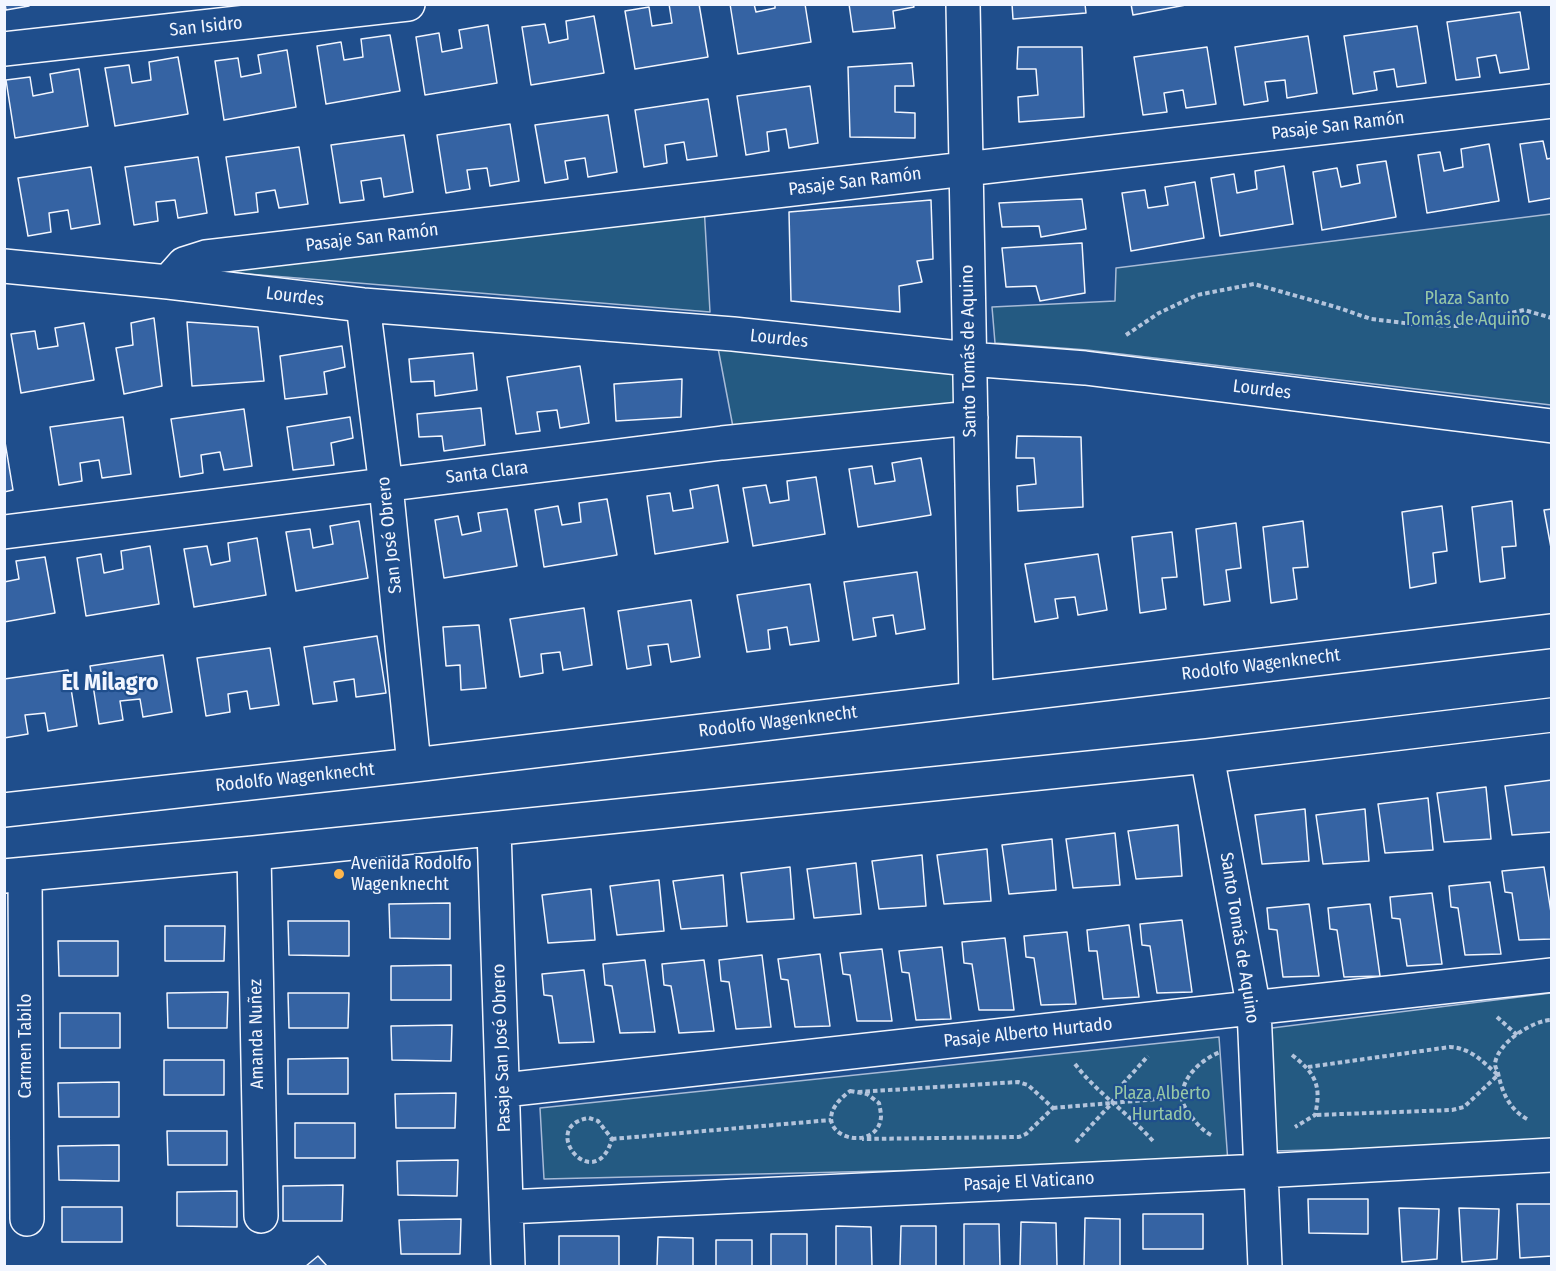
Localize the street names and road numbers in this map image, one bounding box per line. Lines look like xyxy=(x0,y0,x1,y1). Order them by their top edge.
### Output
street label: San Isidro xyxy=(168,12,244,42)
street label: Pasaje San Ramón xyxy=(1270,107,1406,145)
street label: Pasaje San Ramón xyxy=(787,163,923,201)
street label: Pasaje San Ramón xyxy=(304,219,440,257)
street label: Santo Tomás de Aquino xyxy=(957,265,981,437)
street label: Lourdes xyxy=(265,283,325,311)
street label: Lourdes xyxy=(749,325,809,353)
street label: Lourdes xyxy=(1232,376,1292,404)
street label: Santa Clara xyxy=(444,457,530,489)
street label: San José Obrero xyxy=(373,475,407,595)
street label: Rodolfo Wagenknecht xyxy=(1180,645,1342,685)
street label: Rodolfo Wagenknecht xyxy=(697,702,859,742)
street label: Rodolfo Wagenknecht xyxy=(214,759,376,797)
street label: Santo Tomás de Aquino xyxy=(1215,851,1263,1025)
street label: Pasaje San José Obrero xyxy=(488,963,516,1133)
street label: Amanda Nuñez xyxy=(245,979,269,1089)
street label: Carmen Tabilo xyxy=(15,993,37,1099)
street label: Pasaje Alberto Hurtado xyxy=(943,1013,1113,1053)
street label: Pasaje El Vaticano xyxy=(963,1168,1095,1196)

